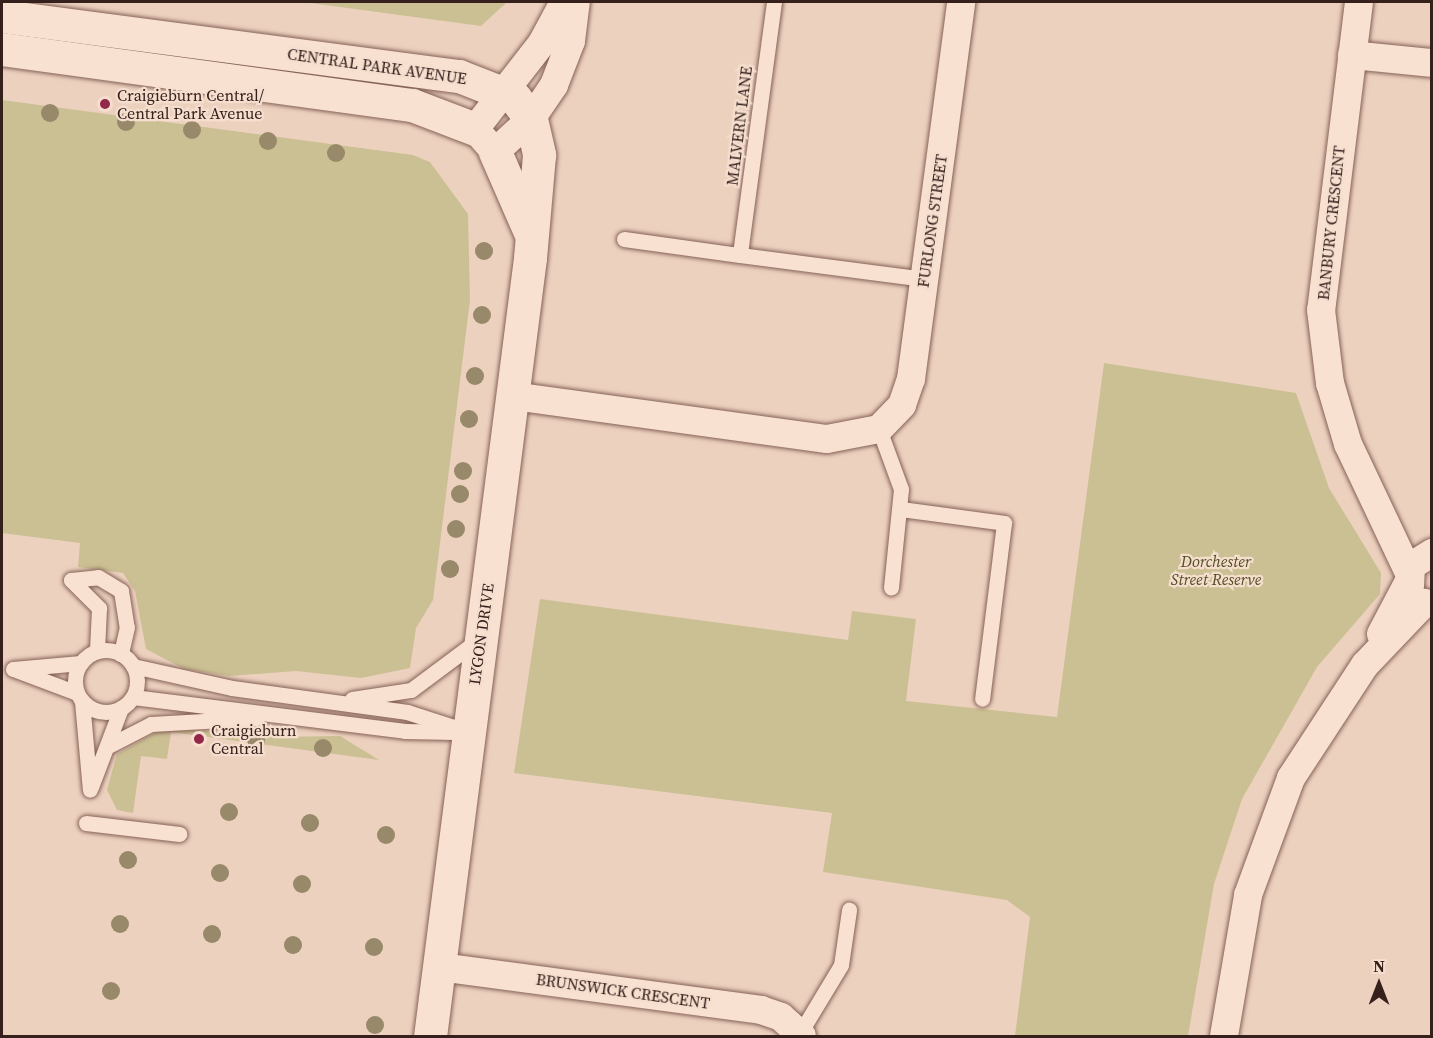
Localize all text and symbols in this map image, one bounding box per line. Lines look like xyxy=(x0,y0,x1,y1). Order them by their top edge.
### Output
street label: CENTRAL PARK AVENUE xyxy=(286,44,468,88)
street label: MALVERN LANE xyxy=(722,65,756,187)
place label: Craigieburn Central/ Central Park Avenue xyxy=(117,85,264,123)
marker: Craigieburn Central/ Central Park Avenue xyxy=(98,97,112,111)
street label: BANBURY CRESCENT xyxy=(1313,145,1349,301)
street label: FURLONG STREET xyxy=(913,153,951,289)
park label: Dorchester Street Reserve xyxy=(1171,551,1261,589)
street label: LYGON DRIVE xyxy=(464,582,498,686)
place label: Craigieburn Central xyxy=(211,720,297,758)
marker: Craigieburn Central xyxy=(192,732,206,746)
north arrow xyxy=(1349,954,1409,1014)
text: N xyxy=(1373,955,1385,977)
street label: BRUNSWICK CRESCENT xyxy=(535,969,711,1013)

